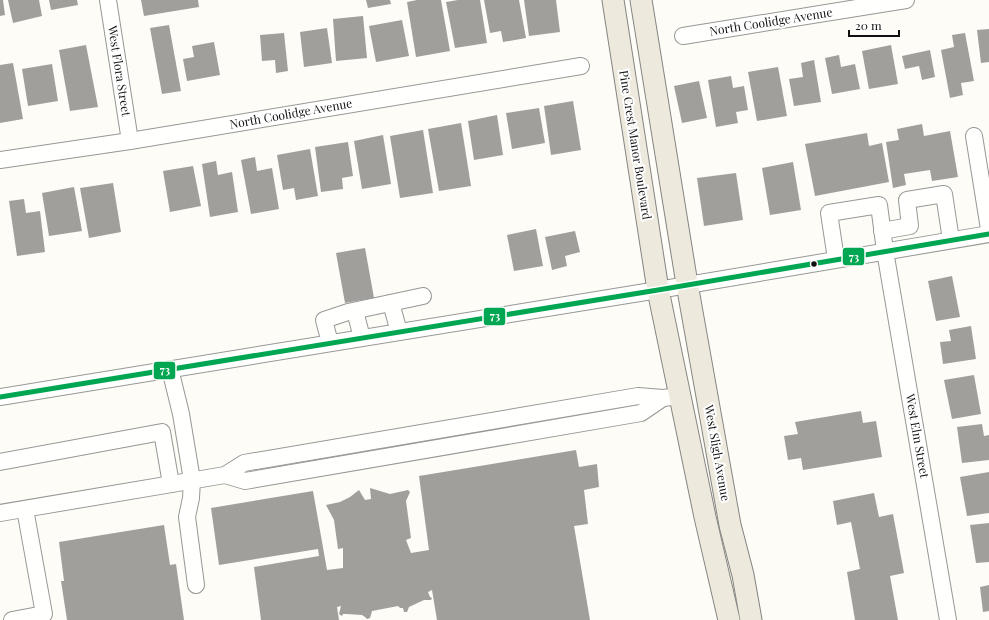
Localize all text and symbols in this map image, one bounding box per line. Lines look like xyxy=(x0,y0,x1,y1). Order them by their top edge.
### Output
street label: North Coolidge Avenue xyxy=(708,3,833,39)
scale bar xyxy=(849,12,899,38)
text: 20 m xyxy=(855,17,882,33)
street label: West Flora Street xyxy=(105,23,135,118)
street label: Pine Crest Manor Boulevard xyxy=(616,69,656,221)
street label: North Coolidge Avenue xyxy=(228,94,353,132)
line badge: 73 xyxy=(842,247,865,266)
text: 73 xyxy=(849,249,859,264)
unlabelled marker xyxy=(809,259,819,269)
line badge: 73 xyxy=(483,307,506,326)
text: 73 xyxy=(490,308,500,323)
line badge: 73 xyxy=(153,361,176,380)
text: 73 xyxy=(160,362,170,377)
street label: West Elm Street xyxy=(903,392,933,480)
street label: West Sligh Avenue xyxy=(701,402,734,502)

